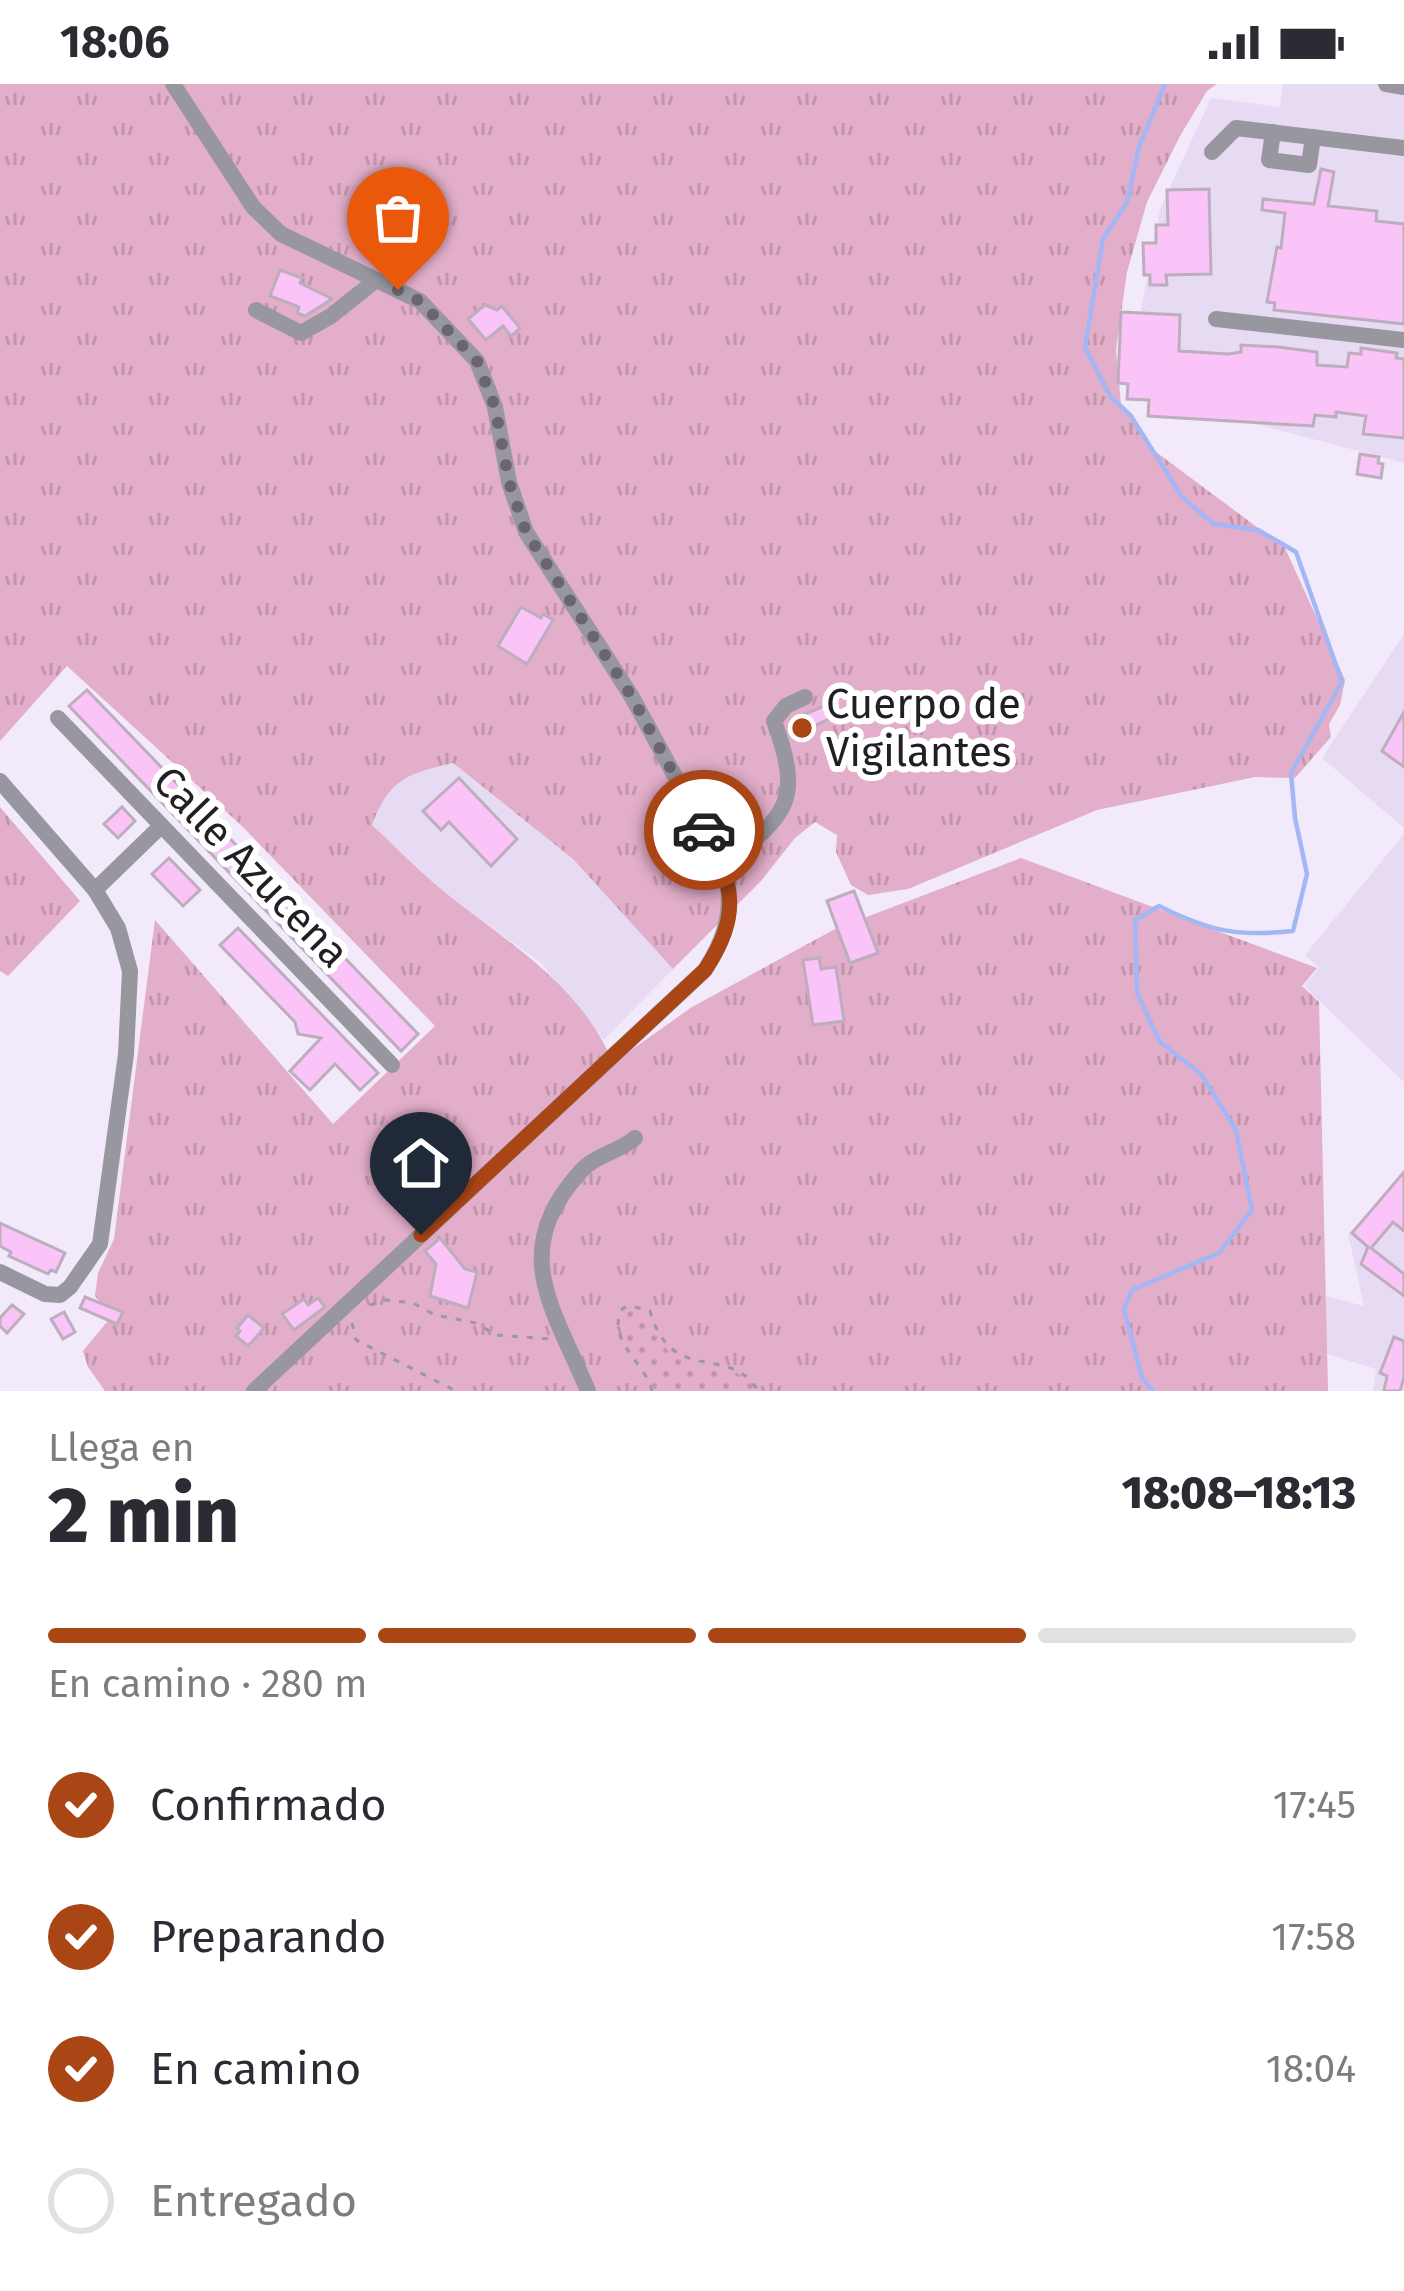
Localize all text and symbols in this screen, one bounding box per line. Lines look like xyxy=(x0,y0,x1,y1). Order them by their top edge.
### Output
text: 18:06 xyxy=(60,15,170,69)
pin xyxy=(347,167,449,290)
icon: bag xyxy=(365,185,431,251)
place label: Cuerpo de Vigilantes xyxy=(826,679,1021,777)
marker: Cuerpo de Vigilantes xyxy=(789,715,815,741)
street label: Calle Azucena xyxy=(143,756,359,978)
courier xyxy=(644,770,764,890)
icon: car xyxy=(671,797,737,863)
pin xyxy=(370,1112,472,1235)
icon: home xyxy=(388,1130,454,1196)
text: Llega en xyxy=(48,1425,195,1471)
text: 18:08–18:13 xyxy=(1122,1466,1356,1520)
text: 2 min xyxy=(48,1469,239,1563)
text: En camino · 280 m xyxy=(48,1661,368,1707)
icon: check xyxy=(48,1772,114,1838)
text: Confirmado xyxy=(150,1778,386,1832)
text: 17:45 xyxy=(1273,1782,1356,1828)
icon: check xyxy=(48,1904,114,1970)
text: Preparando xyxy=(150,1910,386,1964)
text: 17:58 xyxy=(1271,1914,1356,1960)
icon: check xyxy=(48,2036,114,2102)
text: En camino xyxy=(150,2042,361,2096)
text: 18:04 xyxy=(1266,2046,1356,2092)
text: Entregado xyxy=(150,2174,357,2228)

